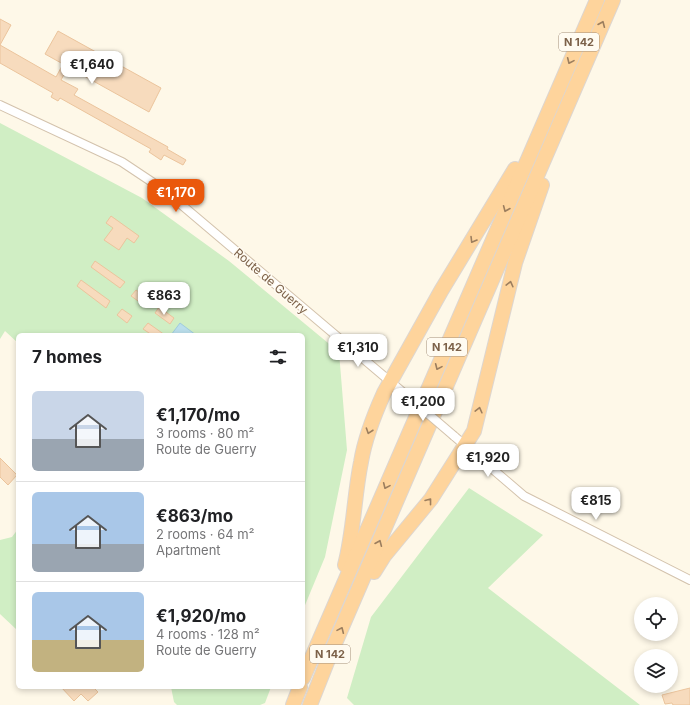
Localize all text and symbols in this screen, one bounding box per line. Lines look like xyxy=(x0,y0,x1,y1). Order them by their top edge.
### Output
one-way arrow xyxy=(597,20,605,28)
road number: N 142 xyxy=(559,33,599,51)
pin: €1,640 xyxy=(59,51,125,85)
text: €1,640 xyxy=(70,56,114,72)
one-way arrow xyxy=(567,58,575,65)
pin: €1,170 xyxy=(143,179,209,213)
text: €1,170 xyxy=(156,184,196,200)
one-way arrow xyxy=(503,205,511,213)
one-way arrow xyxy=(470,236,477,243)
street label: Route de Guerry xyxy=(231,245,311,317)
one-way arrow xyxy=(505,281,514,288)
pin: €863 xyxy=(140,282,188,316)
text: €863 xyxy=(147,287,181,303)
pin: €1,310 xyxy=(325,334,391,368)
road number: N 142 xyxy=(427,338,467,356)
text: €1,310 xyxy=(337,339,379,355)
icon: filters xyxy=(267,346,289,368)
text: 7 homes xyxy=(32,347,102,367)
one-way arrow xyxy=(434,364,442,371)
pin: €1,200 xyxy=(390,388,456,422)
text: €1,200 xyxy=(401,393,445,409)
text: €1,170/mo xyxy=(156,405,240,425)
icon: home xyxy=(64,407,112,455)
one-way arrow xyxy=(475,407,483,413)
text: 3 rooms · 80 m² xyxy=(156,425,254,441)
one-way arrow xyxy=(365,427,374,434)
text: Route de Guerry xyxy=(156,441,257,457)
pin: €1,920 xyxy=(455,444,521,478)
text: €1,920 xyxy=(466,449,510,465)
one-way arrow xyxy=(383,482,391,490)
pin: €815 xyxy=(572,487,620,521)
text: €815 xyxy=(580,492,612,508)
one-way arrow xyxy=(424,499,431,506)
text: €863/mo xyxy=(156,506,233,526)
icon: home xyxy=(64,508,112,556)
text: 2 rooms · 64 m² xyxy=(156,526,254,542)
one-way arrow xyxy=(374,539,382,547)
text: Apartment xyxy=(156,542,221,558)
map controls xyxy=(634,597,678,693)
button: locate xyxy=(634,597,678,641)
text: €1,920/mo xyxy=(156,606,246,626)
icon: home xyxy=(64,608,112,656)
text: 4 rooms · 128 m² xyxy=(156,626,260,642)
one-way arrow xyxy=(336,627,344,635)
text: Route de Guerry xyxy=(156,642,257,658)
road number: N 142 xyxy=(310,645,350,663)
button: layers xyxy=(634,649,678,693)

